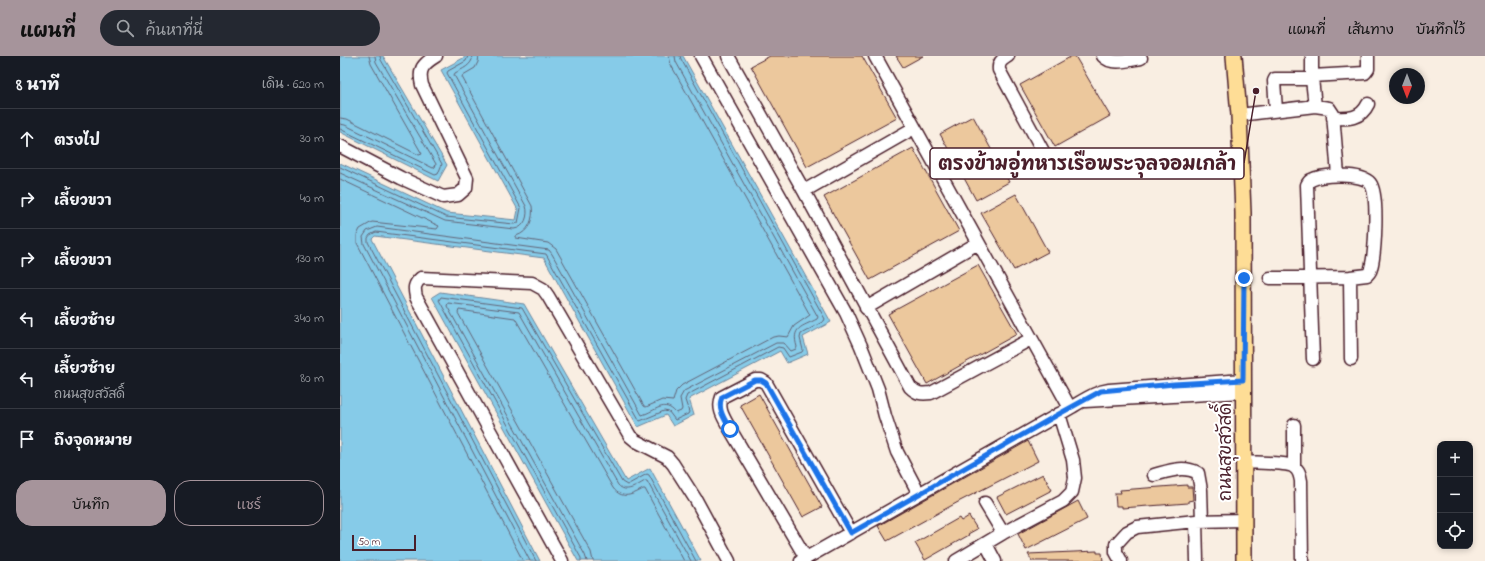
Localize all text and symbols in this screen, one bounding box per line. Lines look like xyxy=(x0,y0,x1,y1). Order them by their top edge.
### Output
search box xyxy=(100,10,380,46)
icon: search xyxy=(114,17,136,39)
text: แผนที่ xyxy=(20,19,76,46)
text: ค้นหาที่นี่ xyxy=(146,20,203,42)
text: แผนที่ xyxy=(1288,20,1325,41)
text: เส้นทาง xyxy=(1347,20,1394,41)
text: บันทึกไว้ xyxy=(1416,20,1465,41)
north arrow xyxy=(1389,68,1425,104)
text: 8 นาที xyxy=(16,73,59,98)
text: เดิน · 620 m xyxy=(262,75,324,94)
icon: ahead xyxy=(16,128,38,150)
text: 30 m xyxy=(300,129,324,148)
text: ตรงไป xyxy=(54,130,100,152)
callout: ตรงข้ามอู่ทหารเรือพระจุลจอมเกล้า xyxy=(930,148,1244,179)
text: ตรงข้ามอู่ทหารเรือพระจุลจอมเกล้า xyxy=(938,150,1236,179)
icon: right xyxy=(16,188,38,210)
text: 40 m xyxy=(300,189,324,208)
text: เลี้ยวขวา xyxy=(54,190,112,212)
icon: right xyxy=(16,248,38,270)
text: 130 m xyxy=(296,249,324,268)
text: เลี้ยวขวา xyxy=(54,250,112,272)
route end xyxy=(1235,269,1253,287)
icon: left xyxy=(16,308,38,330)
text: 340 m xyxy=(294,309,324,328)
text: เลี้ยวซ้าย xyxy=(54,310,115,332)
text: เลี้ยวซ้าย xyxy=(54,358,115,380)
icon: left xyxy=(16,368,38,390)
text: 80 m xyxy=(300,369,324,388)
text: ถนนสุขสวัสดิ์ xyxy=(54,385,125,404)
street label: ถนนสุขสวัสดิ์ xyxy=(1208,403,1240,501)
route start xyxy=(721,420,739,438)
icon: arrive xyxy=(16,428,38,450)
text: ถึงจุดหมาย xyxy=(54,430,132,452)
map controls xyxy=(1437,441,1473,549)
button: + xyxy=(1437,441,1473,477)
button: − xyxy=(1437,477,1473,513)
button: บันทึก xyxy=(16,480,166,526)
button: แชร์ xyxy=(174,480,324,526)
button: locate xyxy=(1437,513,1473,549)
scale bar xyxy=(352,533,416,552)
text: 50 m xyxy=(358,534,380,550)

